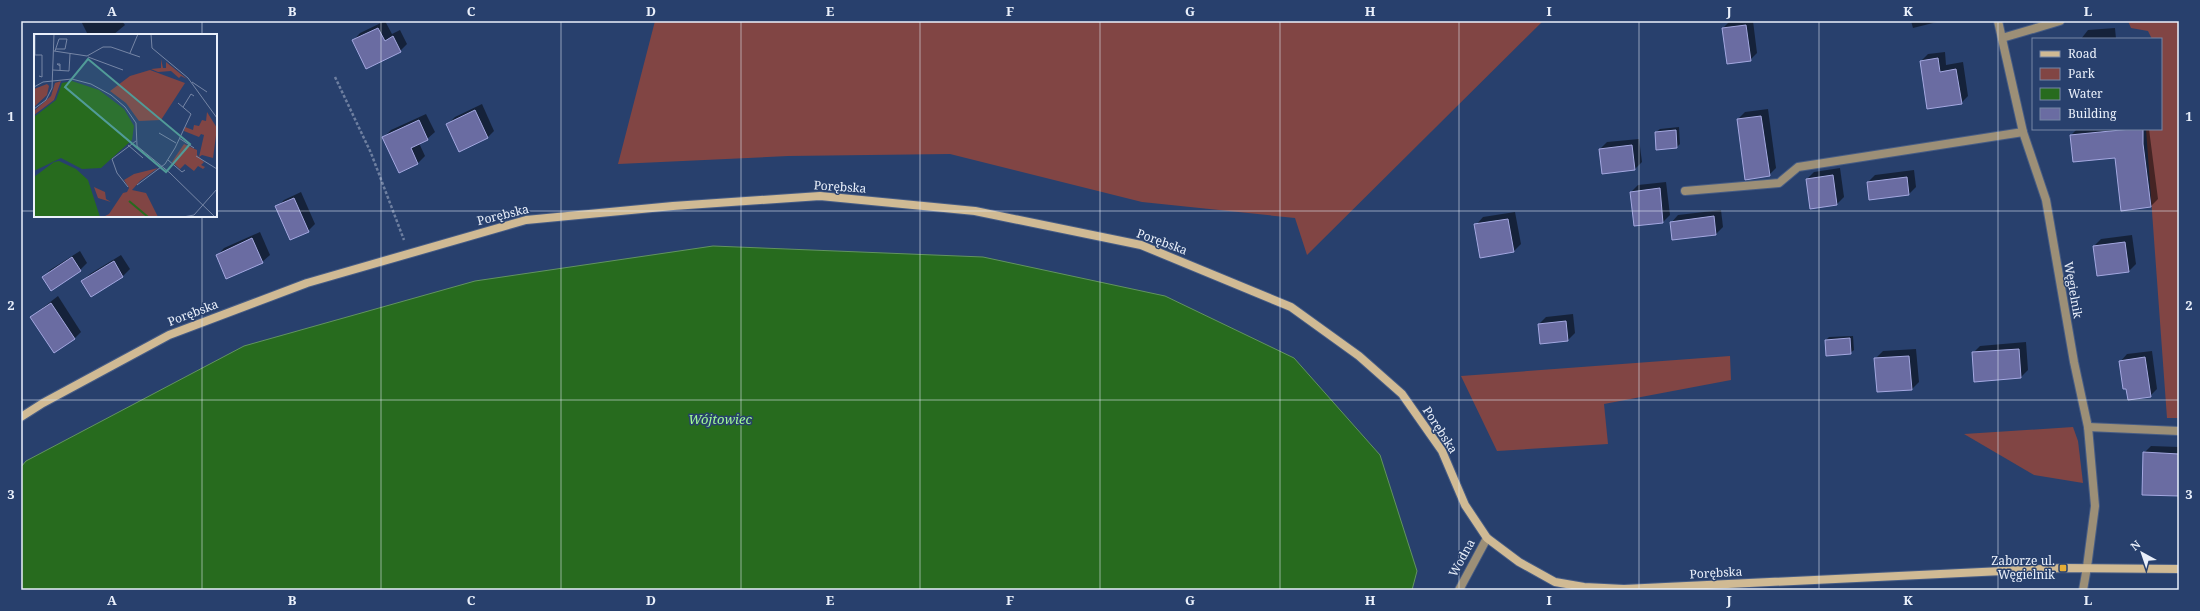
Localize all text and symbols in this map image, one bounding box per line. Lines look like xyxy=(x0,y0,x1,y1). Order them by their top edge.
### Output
text: A xyxy=(107,2,117,20)
text: B xyxy=(288,2,297,20)
text: C xyxy=(467,2,476,20)
text: D xyxy=(646,2,656,20)
text: E xyxy=(826,2,835,20)
text: F xyxy=(1006,2,1014,20)
text: G xyxy=(1185,2,1195,20)
text: H xyxy=(1365,2,1376,20)
text: I xyxy=(1546,2,1552,20)
text: J xyxy=(1725,2,1732,20)
text: K xyxy=(1903,2,1913,20)
text: L xyxy=(2084,2,2093,20)
inset map xyxy=(34,34,217,217)
legend xyxy=(2032,38,2162,130)
text: Road xyxy=(2068,45,2098,62)
text: Park xyxy=(2068,65,2096,82)
text: Water xyxy=(2068,85,2103,102)
text: Building xyxy=(2068,105,2117,122)
text: 1 xyxy=(7,107,15,125)
text: 1 xyxy=(2185,107,2193,125)
street label: Porębska xyxy=(813,176,867,197)
street label: Porębska xyxy=(475,200,531,229)
street label: Porębska xyxy=(1134,225,1190,259)
street label: Węgielnik xyxy=(2060,260,2087,321)
street label: Porębska xyxy=(165,295,221,330)
text: 2 xyxy=(7,296,15,314)
text: 2 xyxy=(2185,296,2193,314)
street label: Porębska xyxy=(1419,403,1462,457)
water label: Wójtowiec xyxy=(688,410,752,428)
text: 3 xyxy=(7,485,15,503)
text: 3 xyxy=(2185,485,2193,503)
north arrow xyxy=(2122,533,2162,573)
street label: Wodna xyxy=(1444,536,1479,580)
text: N xyxy=(2127,536,2144,553)
place label: Zaborze ul. Węgielnik xyxy=(1991,552,2056,583)
street label: Porębska xyxy=(1689,563,1743,582)
marker: Zaborze ul. Węgielnik xyxy=(2058,563,2068,573)
text: A xyxy=(107,591,117,609)
text: B xyxy=(288,591,297,609)
text: C xyxy=(467,591,476,609)
text: D xyxy=(646,591,656,609)
text: E xyxy=(826,591,835,609)
text: F xyxy=(1006,591,1014,609)
text: G xyxy=(1185,591,1195,609)
text: H xyxy=(1365,591,1376,609)
text: I xyxy=(1546,591,1552,609)
text: J xyxy=(1725,591,1732,609)
text: K xyxy=(1903,591,1913,609)
text: L xyxy=(2084,591,2093,609)

